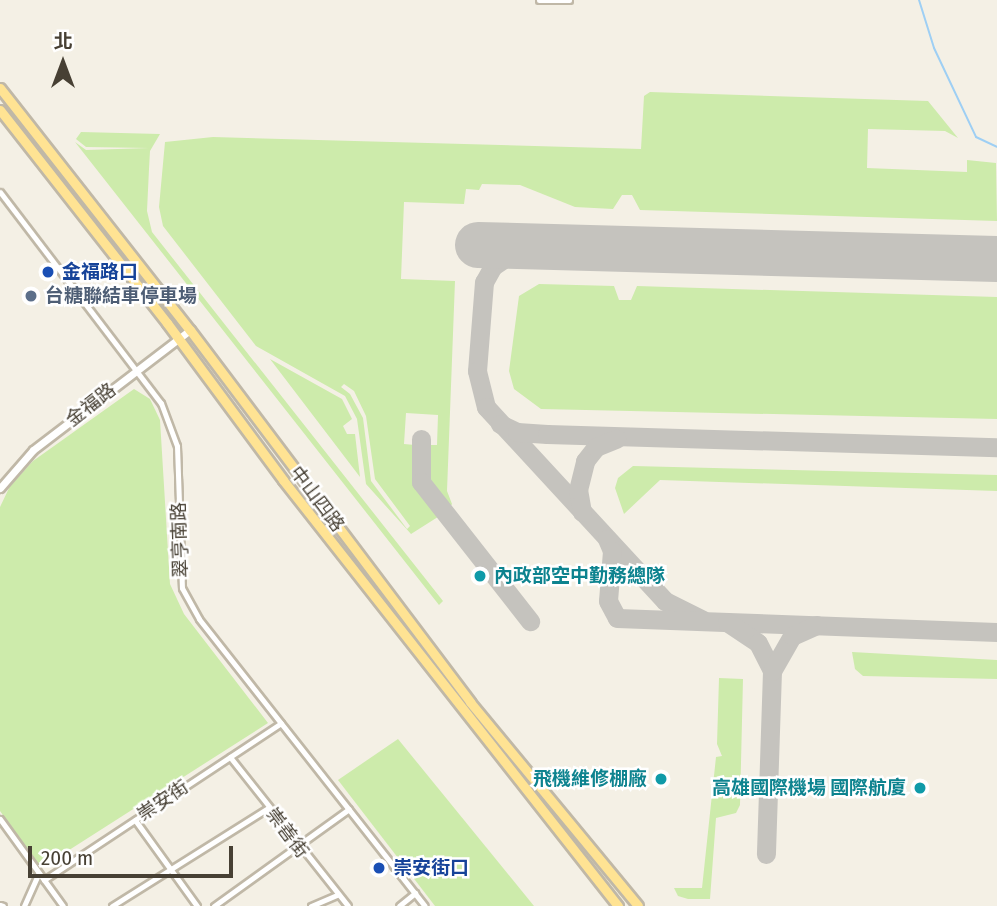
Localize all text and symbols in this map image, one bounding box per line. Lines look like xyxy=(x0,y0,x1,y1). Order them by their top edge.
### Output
north arrow xyxy=(28,28,98,98)
text: 北 xyxy=(53,30,73,53)
place label: 金福路口 xyxy=(62,261,138,283)
marker: 金福路口 xyxy=(40,264,56,280)
place label: 台糖聯結車停車場 xyxy=(45,285,197,307)
marker: 台糖聯結車停車場 xyxy=(23,288,39,304)
street label: 金福路 xyxy=(62,378,120,432)
street label: 中山四路 xyxy=(285,462,349,536)
street label: 翠亨南路 xyxy=(167,502,193,578)
place label: 內政部空中勤務總隊 xyxy=(494,565,665,587)
marker: 內政部空中勤務總隊 xyxy=(472,568,488,584)
place label: 飛機維修棚廠 xyxy=(533,768,647,790)
marker: 飛機維修棚廠 xyxy=(653,771,669,787)
street label: 崇安街 xyxy=(133,776,193,826)
place label: 高雄國際機場 國際航廈 xyxy=(712,777,906,799)
marker: 高雄國際機場 國際航廈 xyxy=(912,780,928,796)
street label: 崇善街 xyxy=(261,803,313,863)
scale bar xyxy=(32,832,236,876)
text: 200 m xyxy=(41,845,93,871)
place label: 崇安街口 xyxy=(393,857,469,879)
marker: 崇安街口 xyxy=(371,860,387,876)

